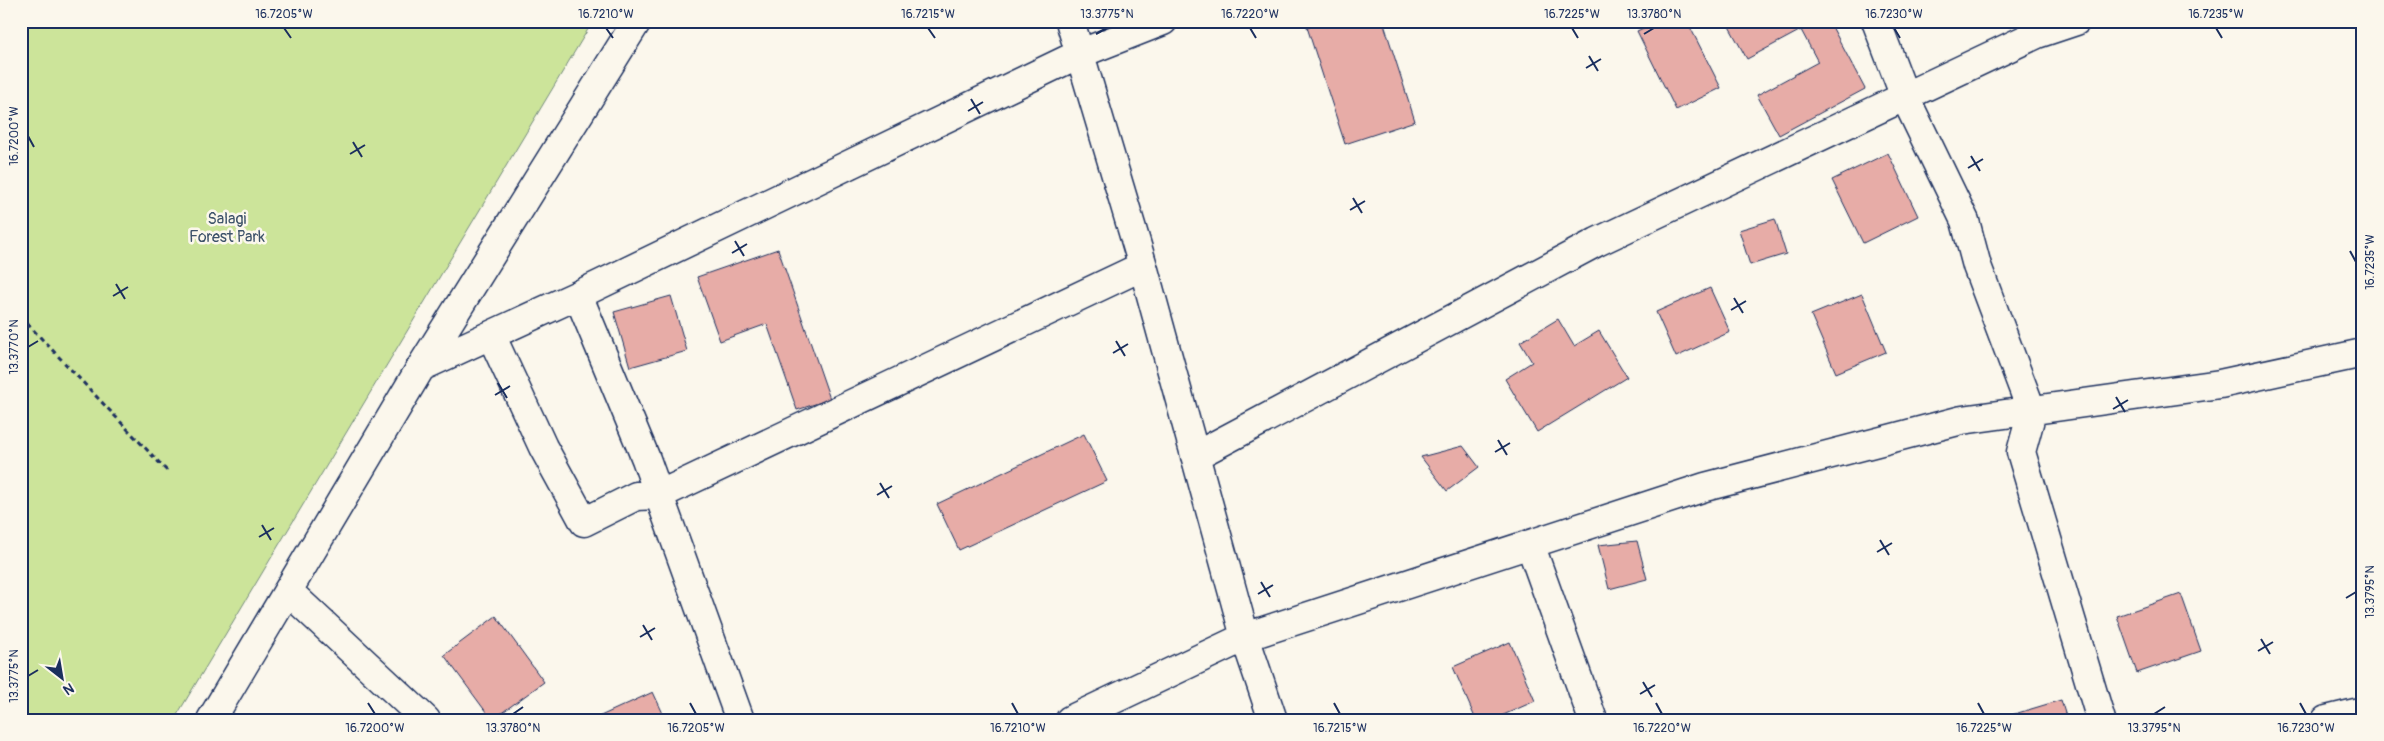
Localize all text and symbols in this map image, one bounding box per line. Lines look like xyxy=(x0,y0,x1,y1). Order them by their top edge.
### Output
text: 16.7205°W xyxy=(255,7,313,22)
text: 16.7210°W xyxy=(578,7,634,22)
text: 16.7215°W xyxy=(901,7,955,22)
text: 13.3775°N xyxy=(1080,7,1134,22)
text: 16.7220°W xyxy=(1221,7,1279,22)
text: 16.7225°W xyxy=(1544,7,1600,22)
text: 13.3780°N xyxy=(1627,7,1681,22)
text: 16.7230°W xyxy=(1865,7,1923,22)
text: 16.7235°W xyxy=(2188,7,2244,22)
text: 16.7200°W xyxy=(7,106,22,166)
park label: Salagi Forest Park xyxy=(189,209,265,247)
text: 16.7235°W xyxy=(2363,234,2378,290)
text: 13.3770°N xyxy=(7,320,22,374)
text: 13.3795°N xyxy=(2363,565,2378,619)
text: 13.3775°N xyxy=(7,649,22,703)
north arrow xyxy=(38,654,88,704)
text: N xyxy=(60,679,77,698)
text: 16.7200°W xyxy=(345,721,405,736)
text: 13.3780°N xyxy=(486,721,540,736)
text: 16.7205°W xyxy=(667,721,725,736)
text: 16.7210°W xyxy=(990,721,1046,736)
text: 16.7215°W xyxy=(1313,721,1367,736)
text: 16.7220°W xyxy=(1633,721,1691,736)
text: 16.7225°W xyxy=(1956,721,2012,736)
text: 13.3795°N xyxy=(2127,721,2181,736)
text: 16.7230°W xyxy=(2277,721,2335,736)

